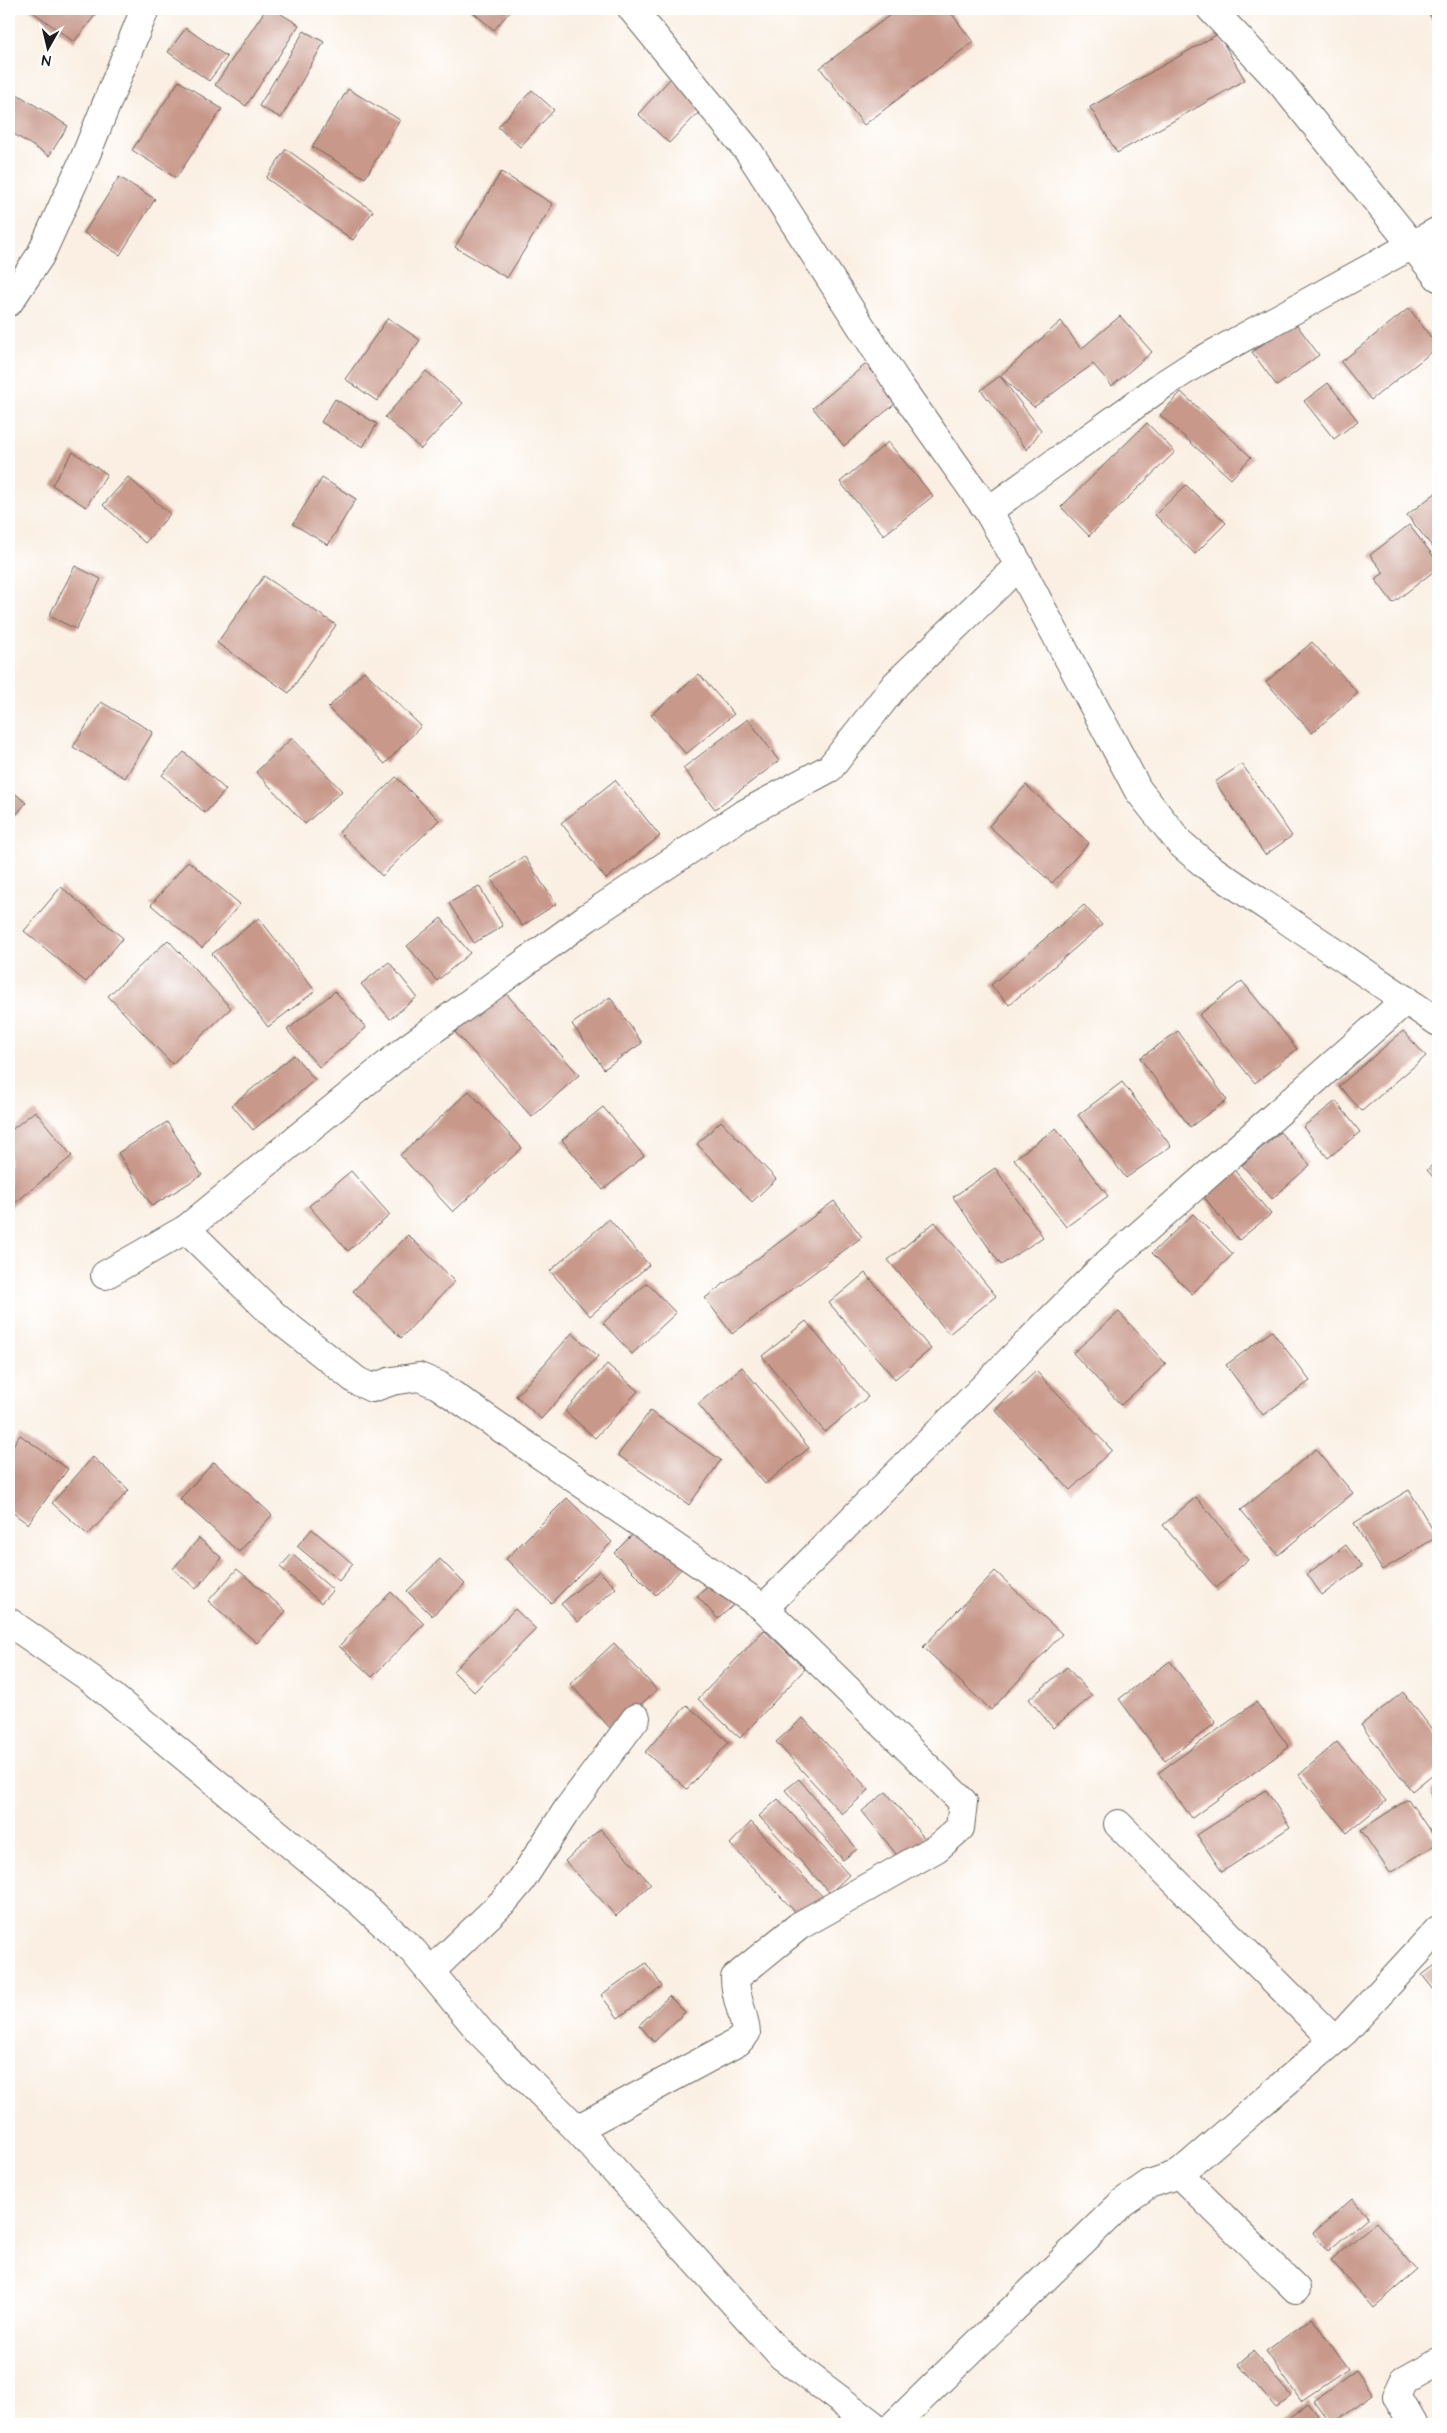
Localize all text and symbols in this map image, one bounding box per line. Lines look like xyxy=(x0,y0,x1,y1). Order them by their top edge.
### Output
north arrow xyxy=(22,22,72,72)
text: N xyxy=(40,49,52,70)

